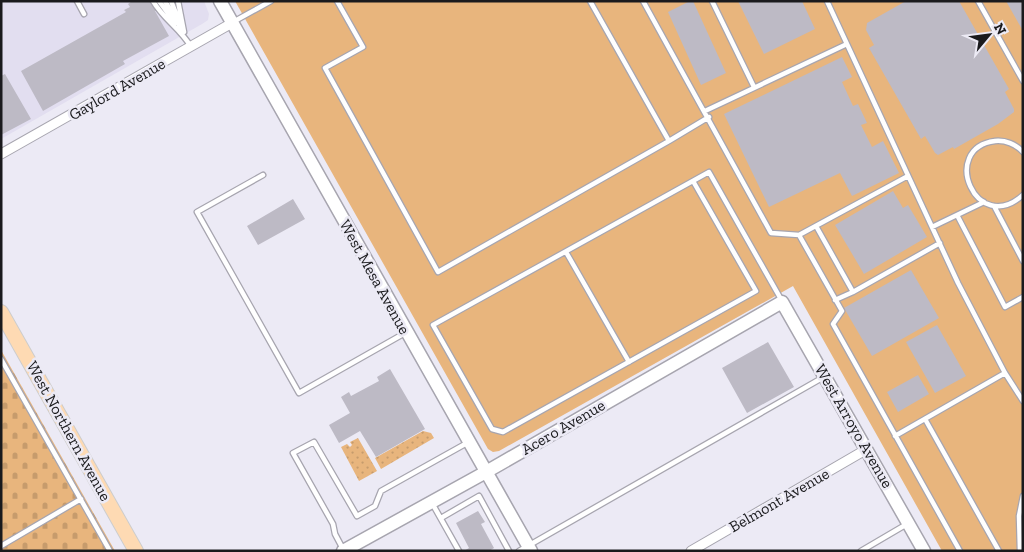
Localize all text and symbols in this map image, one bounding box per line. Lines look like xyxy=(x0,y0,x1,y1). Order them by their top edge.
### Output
north arrow xyxy=(964,10,1014,60)
text: N xyxy=(990,20,1010,38)
street label: Gaylord Avenue xyxy=(65,54,169,124)
street label: West Mesa Avenue xyxy=(336,216,414,338)
street label: West Northern Avenue xyxy=(23,358,115,504)
street label: West Arroyo Avenue xyxy=(811,361,897,491)
street label: Acero Avenue xyxy=(518,395,608,459)
street label: Belmont Avenue xyxy=(726,464,832,536)

